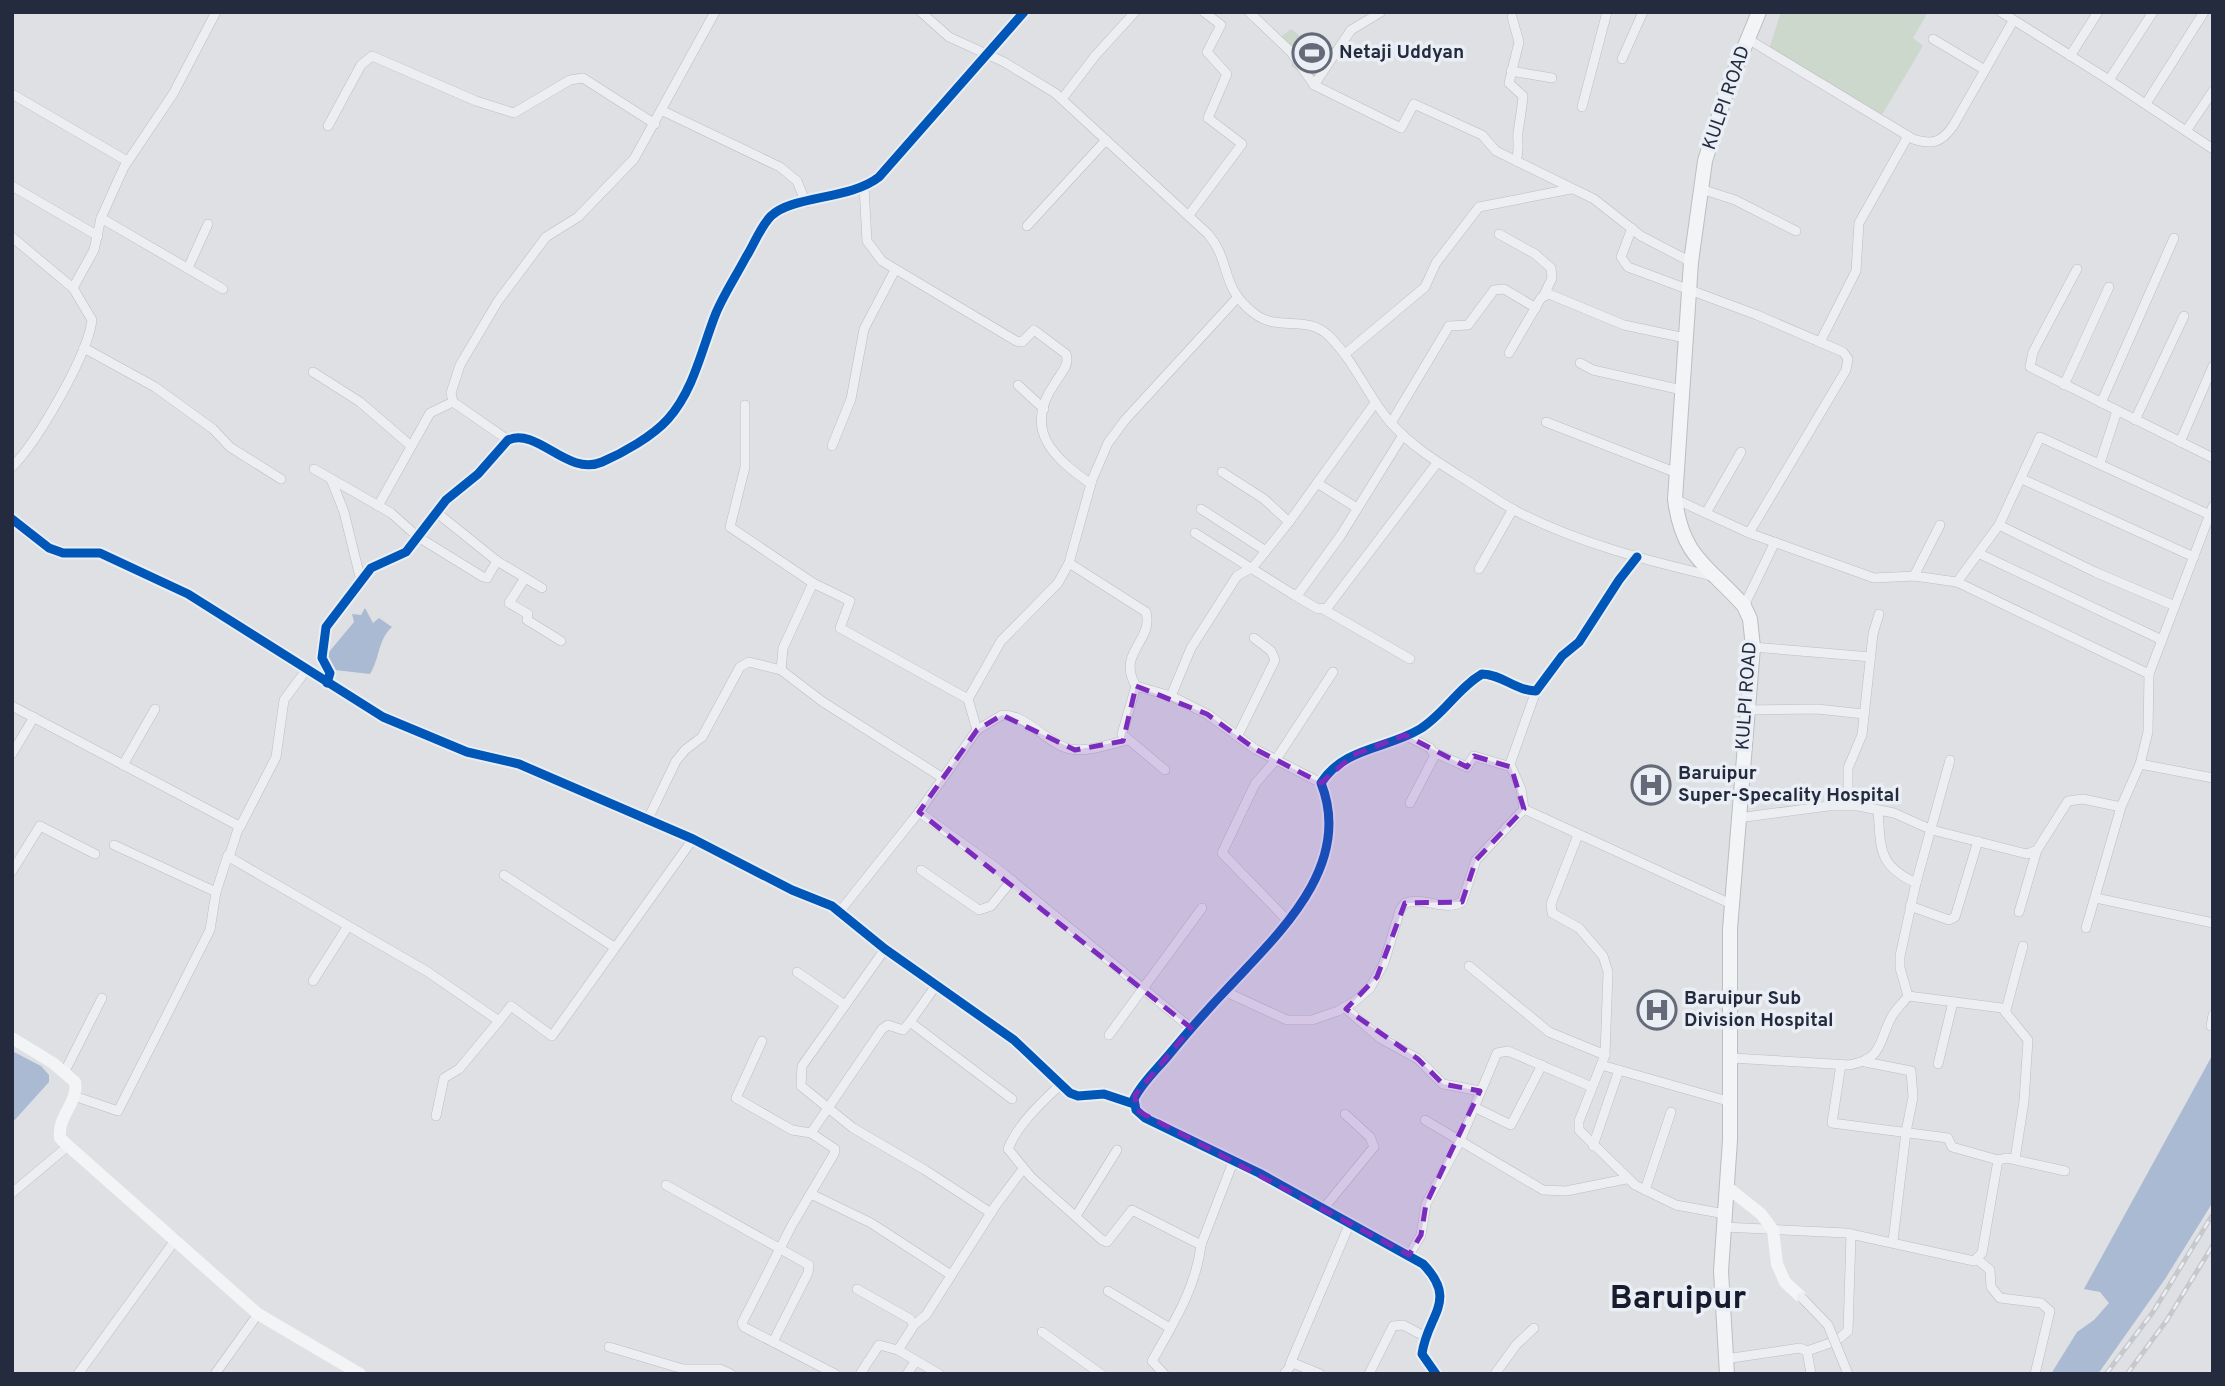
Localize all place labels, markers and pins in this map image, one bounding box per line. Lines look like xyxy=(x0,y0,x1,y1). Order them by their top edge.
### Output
sports icon: Netaji Uddyan xyxy=(1291,32,1333,74)
place label: Netaji Uddyan xyxy=(1339,41,1464,65)
place label: Baruipur Super-Specality Hospital xyxy=(1678,762,1900,808)
hospital icon: Baruipur Super-Specality Hospital xyxy=(1630,764,1672,806)
place label: Baruipur Sub Division Hospital xyxy=(1684,987,1834,1033)
hospital icon: Baruipur Sub Division Hospital xyxy=(1636,989,1678,1031)

